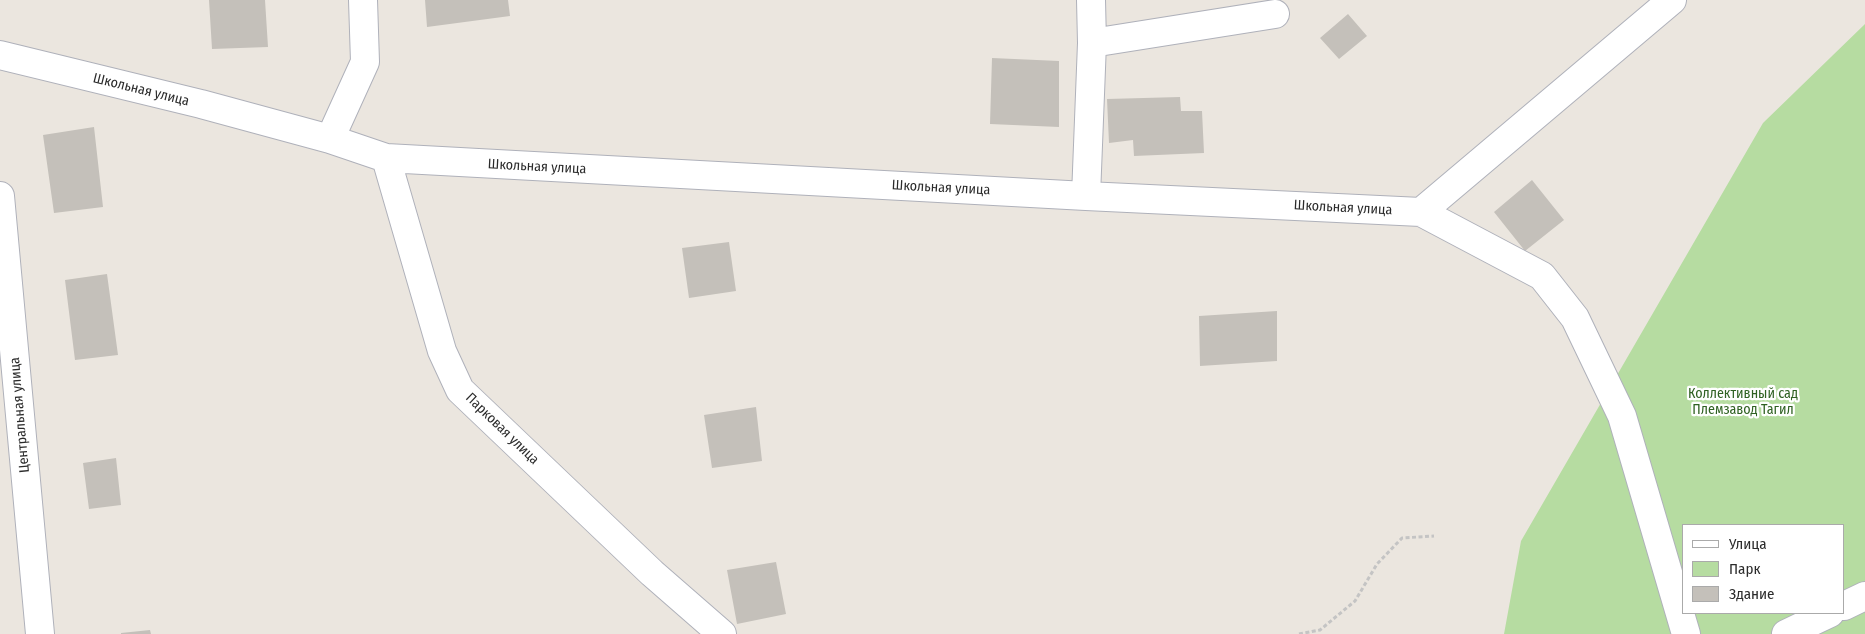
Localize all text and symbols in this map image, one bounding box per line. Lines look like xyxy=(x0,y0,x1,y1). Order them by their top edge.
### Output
street label: Школьная улица xyxy=(91,70,191,110)
street label: Школьная улица xyxy=(487,156,587,178)
street label: Школьная улица xyxy=(891,177,991,199)
street label: Школьная улица xyxy=(1293,197,1393,219)
street label: Центральная улица xyxy=(7,356,33,474)
park label: Коллективный сад Племзавод Тагил xyxy=(1688,386,1798,418)
street label: Парковая улица xyxy=(462,390,542,468)
legend xyxy=(1682,524,1845,614)
text: Улица xyxy=(1729,535,1767,553)
text: Парк xyxy=(1729,560,1760,578)
text: Здание xyxy=(1729,585,1775,603)

